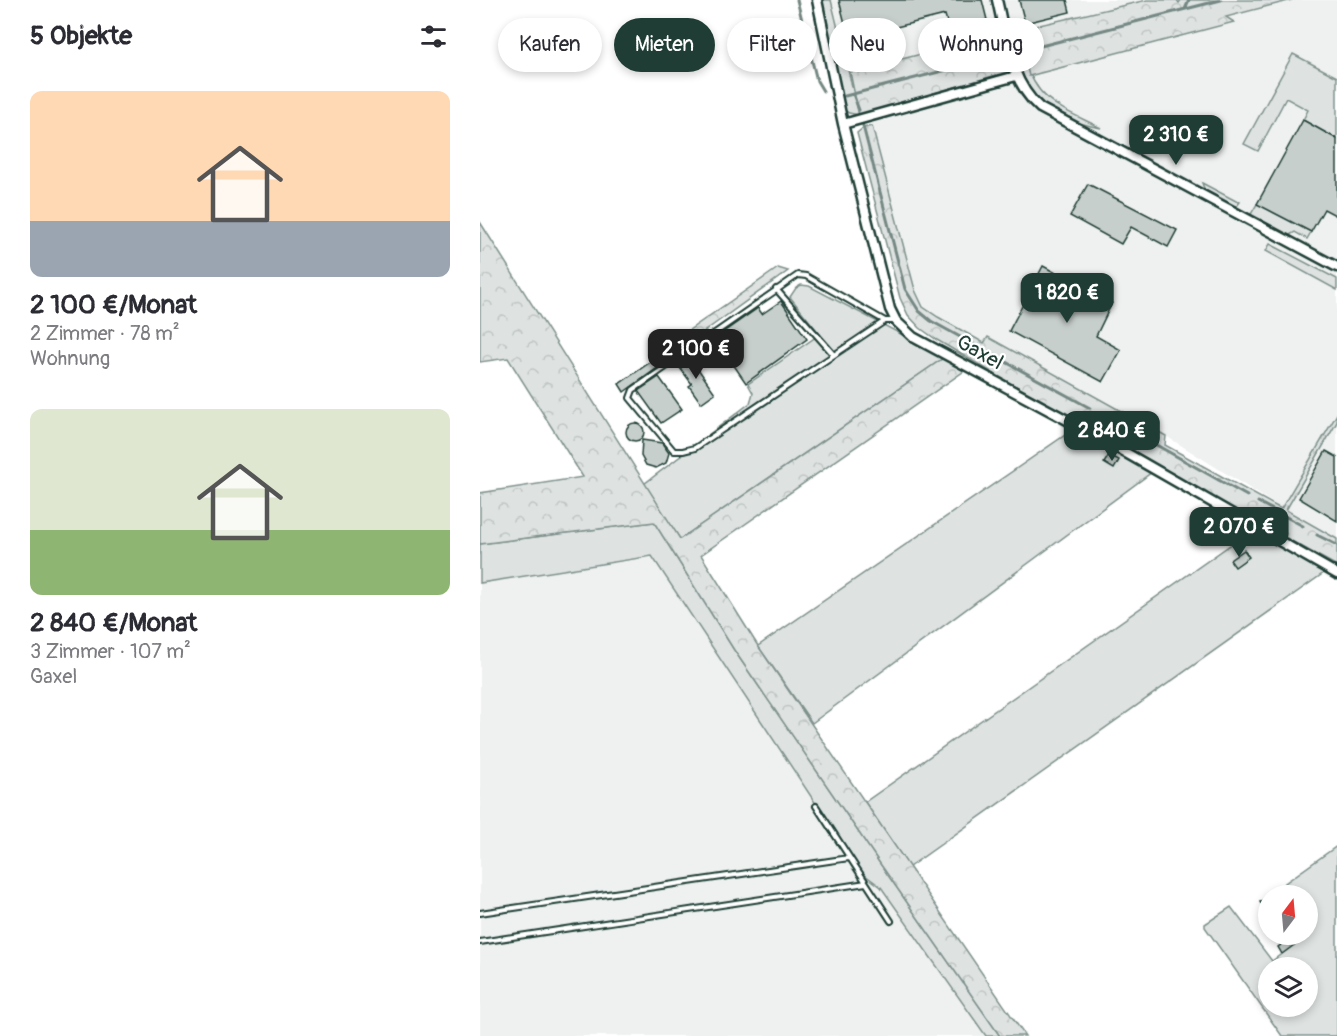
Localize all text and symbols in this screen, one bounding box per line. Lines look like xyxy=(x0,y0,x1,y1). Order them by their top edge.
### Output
chip: Kaufen xyxy=(498,18,602,72)
chip: Mieten xyxy=(614,18,715,72)
chip: Filter xyxy=(727,18,817,72)
chip: Neu xyxy=(829,18,906,72)
chip: Wohnung xyxy=(918,18,1044,72)
text: 5 Objekte xyxy=(30,20,132,52)
icon: filters xyxy=(417,20,450,53)
pin: 2 310 € xyxy=(1121,115,1231,166)
text: 2 310 € xyxy=(1143,122,1209,147)
icon: home xyxy=(186,130,294,238)
pin: 1 820 € xyxy=(1012,273,1122,324)
text: 1 820 € xyxy=(1035,280,1099,305)
text: 2 100 €/Monat xyxy=(30,289,197,321)
text: 2 Zimmer · 78 m² xyxy=(30,321,180,346)
pin: 2 100 € xyxy=(641,329,751,380)
street label: Gaxel xyxy=(952,329,1008,376)
text: 2 100 € xyxy=(662,336,730,361)
text: Wohnung xyxy=(30,346,110,371)
pin: 2 840 € xyxy=(1057,411,1167,462)
text: 2 840 € xyxy=(1078,418,1146,443)
icon: home xyxy=(186,448,294,556)
pin: 2 070 € xyxy=(1184,507,1294,558)
text: 2 070 € xyxy=(1204,514,1274,539)
text: 2 840 €/Monat xyxy=(30,607,197,639)
text: 3 Zimmer · 107 m² xyxy=(30,639,191,664)
text: Gaxel xyxy=(30,664,77,689)
north arrow xyxy=(1258,885,1318,945)
map controls xyxy=(1258,885,1318,1017)
button: layers xyxy=(1258,957,1318,1017)

